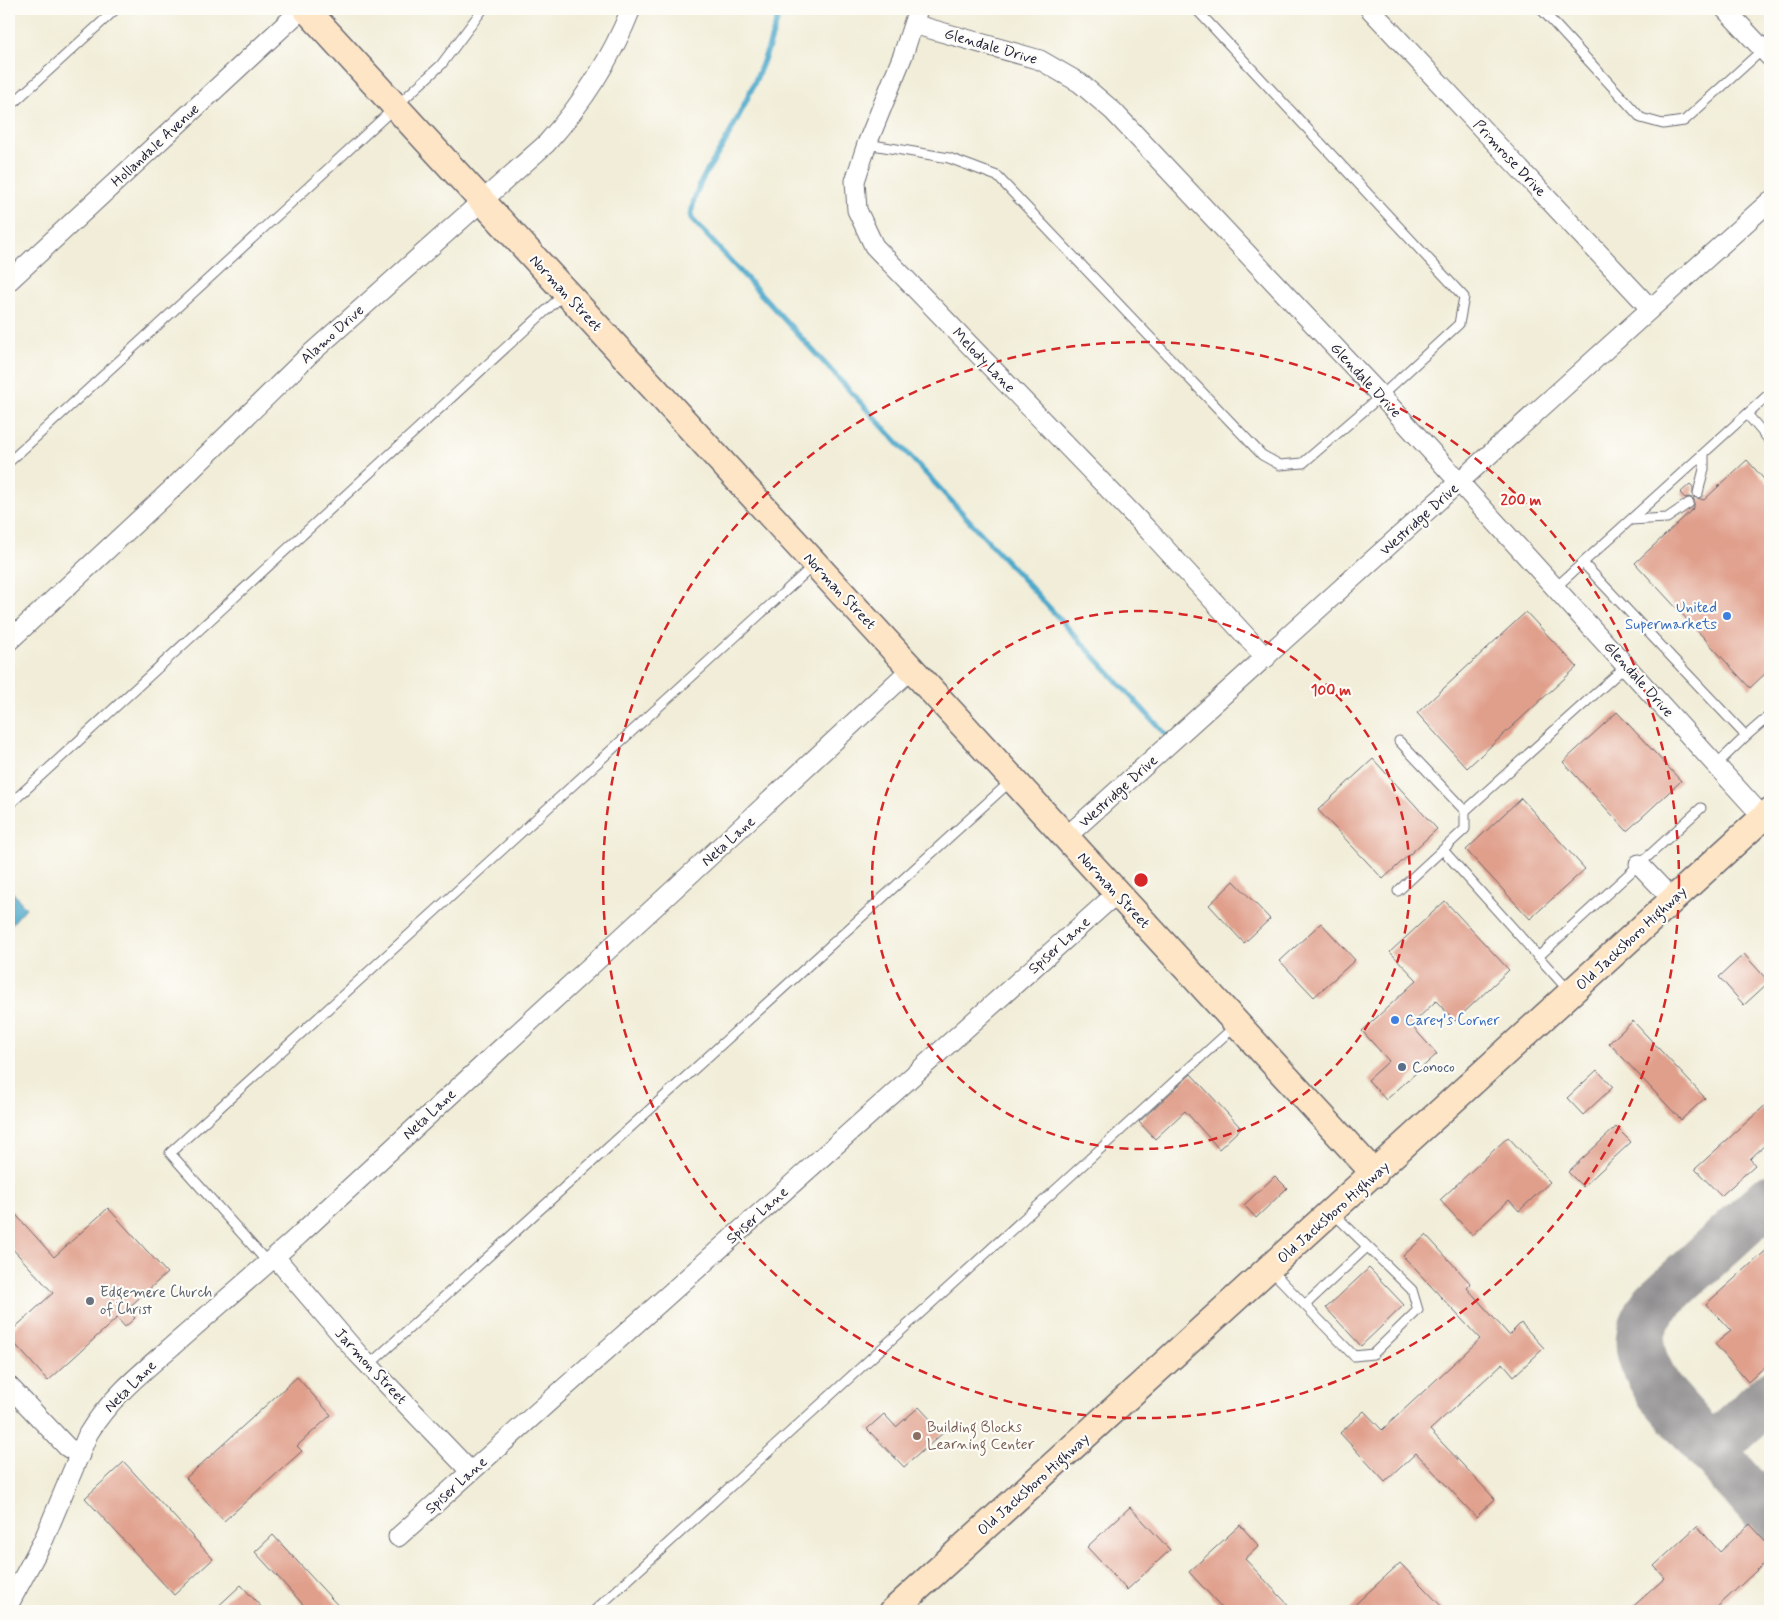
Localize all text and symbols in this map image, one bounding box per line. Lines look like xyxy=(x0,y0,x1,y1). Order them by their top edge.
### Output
street label: Glendale Drive xyxy=(942,24,1040,70)
street label: Hollandale Avenue xyxy=(107,99,204,192)
street label: Primrose Drive xyxy=(1468,116,1550,202)
street label: Norman Street xyxy=(525,251,606,337)
street label: Alamo Drive xyxy=(297,301,369,369)
street label: Melody Lane xyxy=(947,324,1020,398)
street label: Glendale Drive xyxy=(1325,339,1405,423)
street label: Westridge Drive xyxy=(1376,479,1464,561)
text: 200 m xyxy=(1501,491,1542,511)
street label: Norman Street xyxy=(799,549,880,635)
place label: United Supermarkets xyxy=(1625,598,1717,635)
marker: United Supermarkets xyxy=(1721,610,1733,622)
street label: Glendale Drive xyxy=(1599,637,1678,722)
text: 100 m xyxy=(1311,681,1351,701)
street label: Westridge Drive xyxy=(1075,751,1163,833)
street label: Neta Lane xyxy=(697,812,760,871)
street label: Norman Street xyxy=(1073,848,1154,934)
centre of rings xyxy=(1132,871,1150,889)
street label: Old Jacksboro Highway xyxy=(1572,882,1692,996)
street label: Spiser Lane xyxy=(1024,912,1095,979)
place label: Carey's Corner xyxy=(1405,1011,1500,1031)
marker: Carey's Corner xyxy=(1389,1014,1401,1026)
place label: Conoco xyxy=(1412,1058,1455,1078)
marker: Conoco xyxy=(1396,1061,1408,1073)
street label: Neta Lane xyxy=(399,1085,461,1145)
street label: Old Jacksboro Highway xyxy=(1273,1157,1395,1269)
street label: Spiser Lane xyxy=(722,1182,793,1249)
place label: Edgemere Church of Christ xyxy=(100,1283,213,1320)
marker: Edgemere Church of Christ xyxy=(84,1295,96,1307)
street label: Jarmon Street xyxy=(330,1324,411,1409)
street label: Neta Lane xyxy=(100,1356,161,1417)
place label: Building Blocks Learning Center xyxy=(927,1418,1035,1456)
street label: Old Jacksboro Highway xyxy=(973,1429,1095,1541)
marker: Building Blocks Learning Center xyxy=(911,1430,923,1442)
street label: Spiser Lane xyxy=(421,1452,492,1519)

